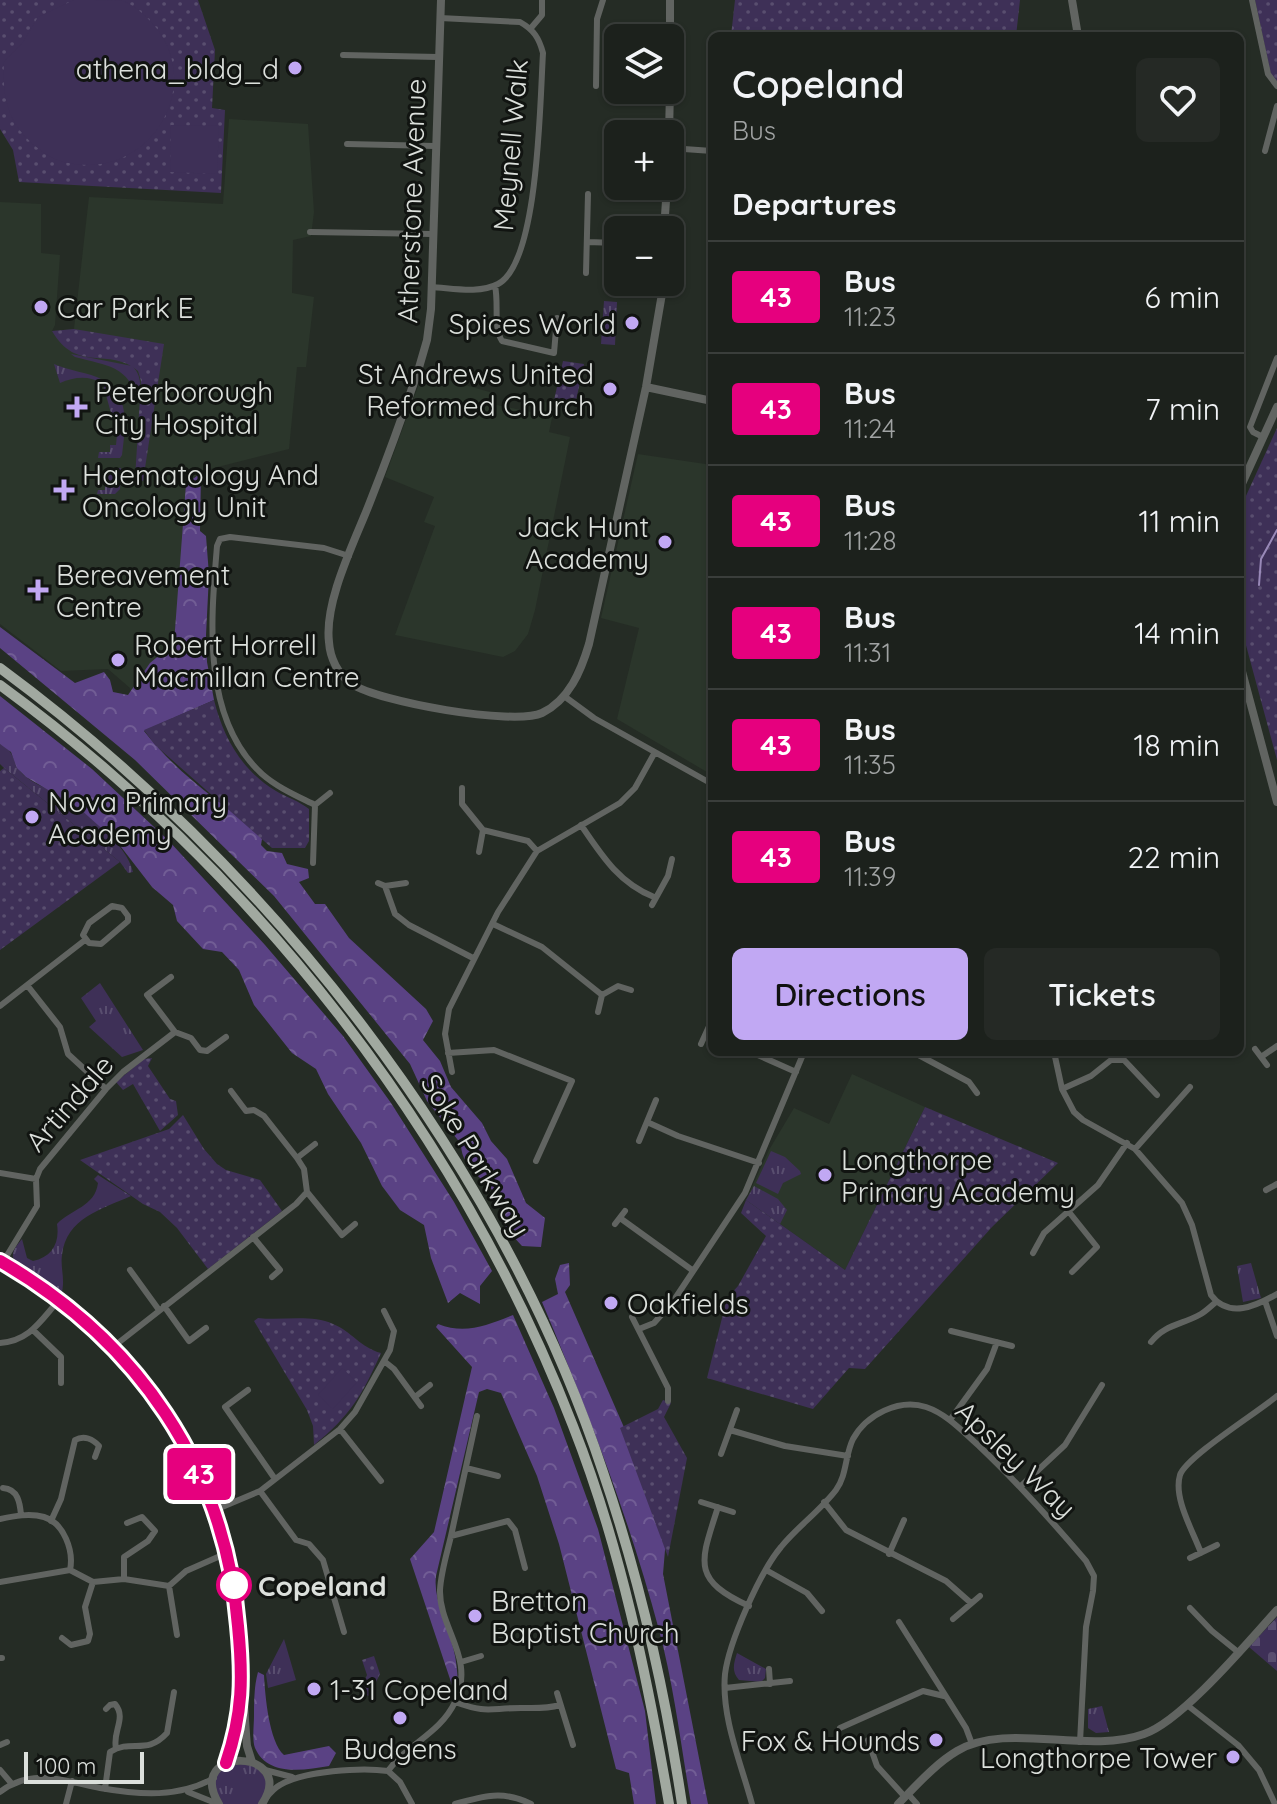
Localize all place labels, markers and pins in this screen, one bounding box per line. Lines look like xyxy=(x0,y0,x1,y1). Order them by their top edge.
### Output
place label: athena_bldg_d xyxy=(76,51,279,86)
marker: athena_bldg_d xyxy=(286,59,304,77)
place label: Car Park E xyxy=(57,290,194,325)
marker: Car Park E xyxy=(32,298,50,316)
place label: Spices World xyxy=(449,306,616,341)
marker: Spices World xyxy=(623,314,641,332)
place label: St Andrews United Reformed Church xyxy=(358,356,594,423)
place label: Peterborough City Hospital xyxy=(95,374,273,441)
marker: St Andrews United Reformed Church xyxy=(601,380,619,398)
marker: Peterborough City Hospital xyxy=(66,396,88,418)
place label: Haematology And Oncology Unit xyxy=(82,457,319,524)
marker: Haematology And Oncology Unit xyxy=(53,479,75,501)
place label: Jack Hunt Academy xyxy=(517,509,649,576)
marker: Jack Hunt Academy xyxy=(656,533,674,551)
place label: Bereavement Centre xyxy=(56,557,230,624)
marker: Bereavement Centre xyxy=(27,579,49,601)
place label: Robert Horrell Macmillan Centre xyxy=(134,627,360,694)
marker: Robert Horrell Macmillan Centre xyxy=(109,651,127,669)
place label: Nova Primary Academy xyxy=(48,784,227,851)
marker: Nova Primary Academy xyxy=(23,808,41,826)
place label: Longthorpe Primary Academy xyxy=(841,1142,1075,1209)
marker: Longthorpe Primary Academy xyxy=(816,1166,834,1184)
place label: Oakfields xyxy=(627,1286,749,1321)
marker: Oakfields xyxy=(602,1294,620,1312)
marker: Copeland xyxy=(217,1568,251,1602)
place label: Copeland xyxy=(258,1568,387,1603)
place label: Bretton Baptist Church xyxy=(491,1583,680,1650)
marker: Bretton Baptist Church xyxy=(466,1607,484,1625)
place label: 1-31 Copeland xyxy=(330,1672,509,1707)
marker: 1-31 Copeland xyxy=(305,1680,323,1698)
marker: Budgens xyxy=(391,1709,409,1727)
place label: Fox & Hounds xyxy=(741,1723,920,1758)
place label: Budgens xyxy=(343,1731,457,1766)
marker: Fox & Hounds xyxy=(927,1731,945,1749)
place label: Longthorpe Tower xyxy=(980,1740,1217,1775)
marker: Longthorpe Tower xyxy=(1224,1748,1242,1766)

